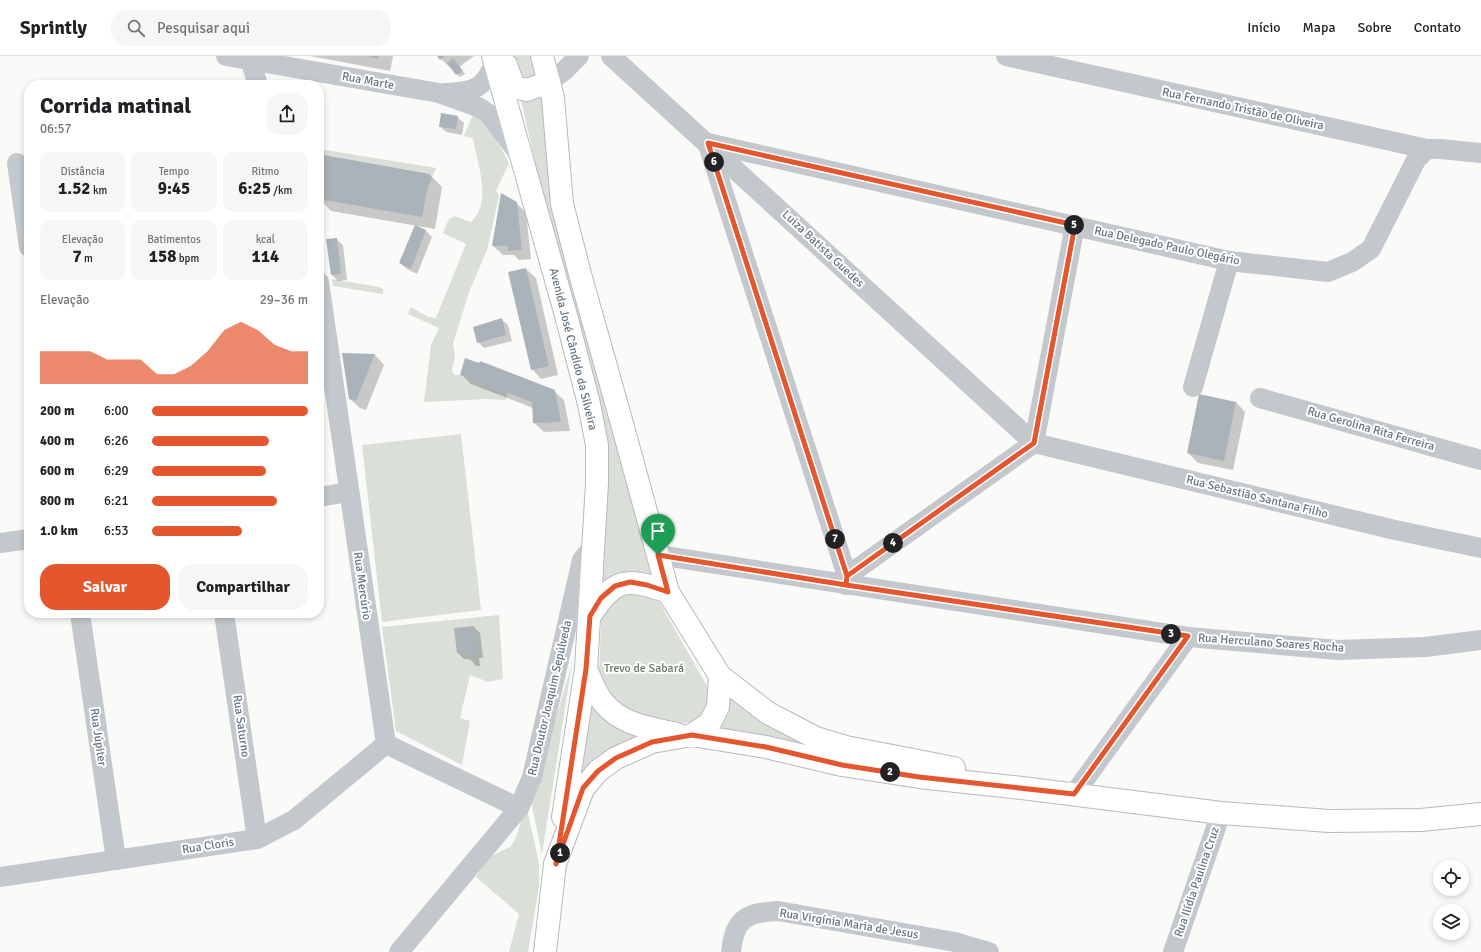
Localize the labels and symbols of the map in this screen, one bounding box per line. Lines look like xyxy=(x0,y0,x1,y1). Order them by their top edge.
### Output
street label: Rua Marte xyxy=(341,69,395,93)
street label: Rua Fernando Tristão de Oliveira xyxy=(1161,85,1325,133)
pin: 6 xyxy=(704,152,724,172)
street label: Luiza Batista Guedes xyxy=(779,207,867,291)
pin: 5 xyxy=(1064,215,1084,235)
street label: Rua Delegado Paulo Olegário xyxy=(1093,223,1241,269)
street label: Avenida José Cândido da Silveira xyxy=(546,266,600,432)
street label: Rua Gerolina Rita Ferreira xyxy=(1306,404,1436,454)
street label: Rua Sebastião Santana Filho xyxy=(1185,472,1329,522)
pin xyxy=(641,514,675,555)
pin: 7 xyxy=(825,529,845,549)
pin: 4 xyxy=(883,533,903,553)
street label: Rua Mercúrio xyxy=(350,551,374,621)
street label: Rua Doutor Joaquim Sepúlveda xyxy=(525,619,575,777)
pin: 3 xyxy=(1161,624,1181,644)
street label: Rua Herculano Soares Rocha xyxy=(1197,630,1345,656)
park label: Trevo de Sabará xyxy=(604,661,684,676)
street label: Rua Saturno xyxy=(229,694,253,758)
street label: Rua Júpiter xyxy=(87,707,110,767)
pin: 2 xyxy=(880,762,900,782)
street label: Rua Ilídia Paulina Cruz xyxy=(1171,825,1223,939)
street label: Rua Cloris xyxy=(181,835,235,857)
pin: 1 xyxy=(550,843,570,863)
street label: Rua Virgínia Maria de Jesus xyxy=(778,906,920,942)

